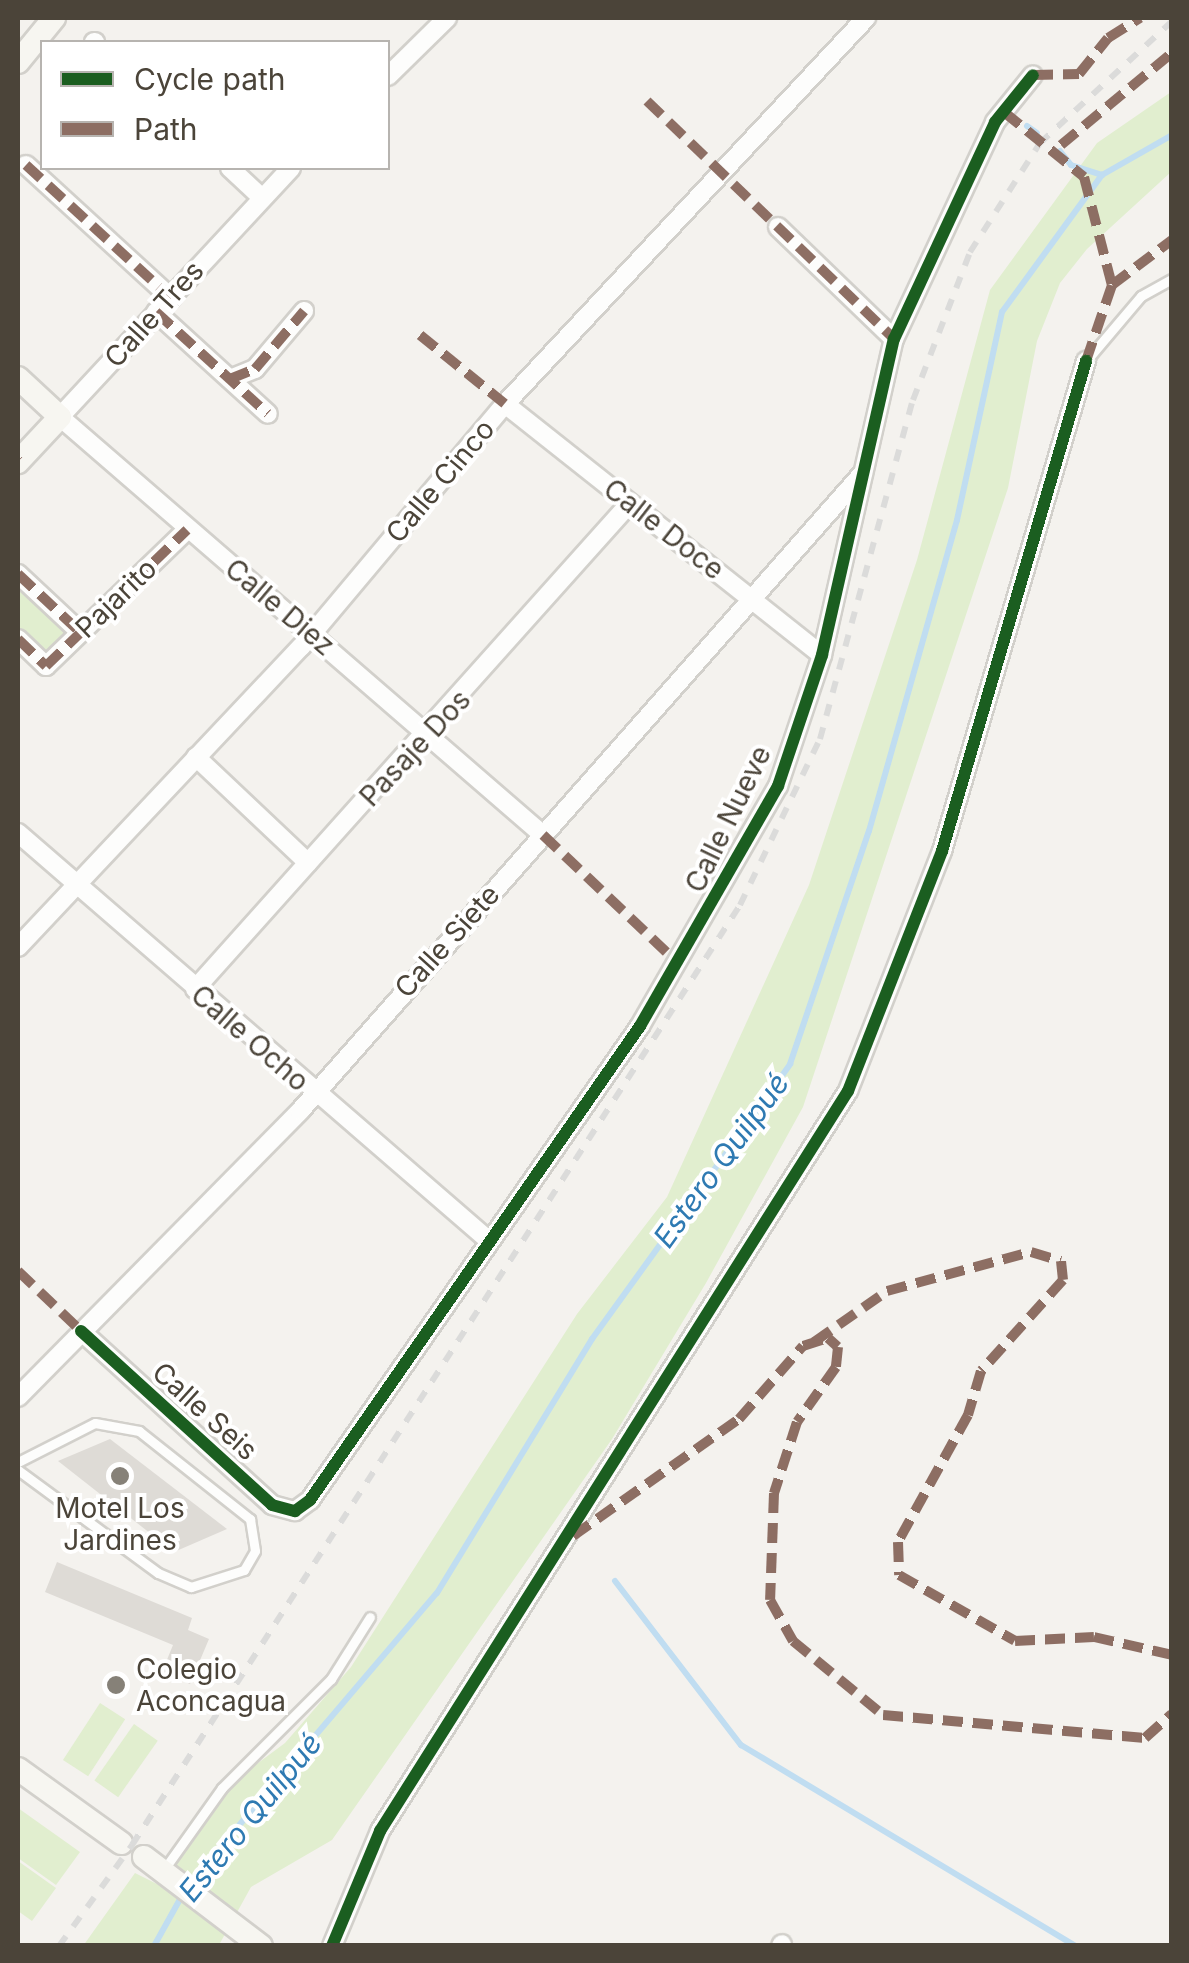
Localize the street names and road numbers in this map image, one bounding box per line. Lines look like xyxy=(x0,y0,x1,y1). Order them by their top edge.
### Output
street label: Calle Tres xyxy=(97,254,211,374)
street label: Calle Cinco xyxy=(379,413,501,549)
street label: Calle Doce xyxy=(597,472,731,586)
street label: Pajarito xyxy=(69,551,163,645)
street label: Calle Diez xyxy=(219,552,341,662)
street label: Pasaje Dos xyxy=(353,683,477,813)
street label: Calle Nueve xyxy=(678,740,778,898)
street label: Calle Siete xyxy=(388,878,506,1004)
street label: Calle Ocho xyxy=(184,978,316,1098)
street label: Calle Seis xyxy=(146,1355,264,1467)

